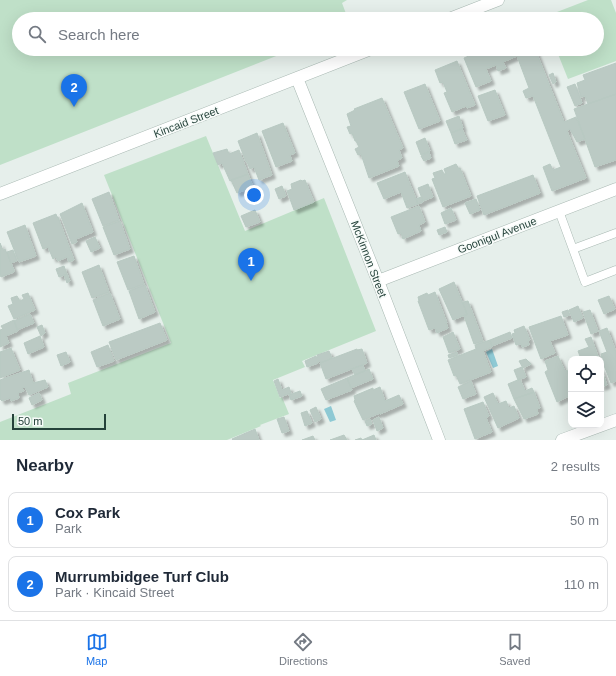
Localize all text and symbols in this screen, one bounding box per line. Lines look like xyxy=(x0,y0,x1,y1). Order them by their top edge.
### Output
search box xyxy=(12,12,604,56)
icon: search xyxy=(26,23,48,45)
text: Search here xyxy=(58,26,140,43)
pin: 2 xyxy=(61,74,87,107)
street label: Kincaid Street xyxy=(152,104,220,140)
your location xyxy=(244,185,264,205)
street label: Goonigul Avenue xyxy=(456,214,538,256)
street label: McKinnon Street xyxy=(349,219,389,299)
pin: 1 xyxy=(238,248,264,281)
map controls xyxy=(568,356,604,428)
button: locate xyxy=(568,356,604,392)
button: layers xyxy=(568,392,604,428)
scale bar xyxy=(12,412,106,431)
text: 50 m xyxy=(18,415,42,427)
text: Nearby xyxy=(16,456,74,475)
text: 2 results xyxy=(551,459,600,474)
text: Cox Park xyxy=(55,504,120,521)
text: 1 xyxy=(26,513,34,528)
text: 50 m xyxy=(570,513,599,528)
text: Park xyxy=(55,521,82,536)
text: Murrumbidgee Turf Club xyxy=(55,568,229,585)
text: 2 xyxy=(26,577,34,592)
text: 110 m xyxy=(564,577,599,592)
text: Park · Kincaid Street xyxy=(55,585,174,600)
tab: Map xyxy=(86,631,108,667)
tab: Directions xyxy=(279,631,328,667)
tab: Saved xyxy=(499,631,530,667)

